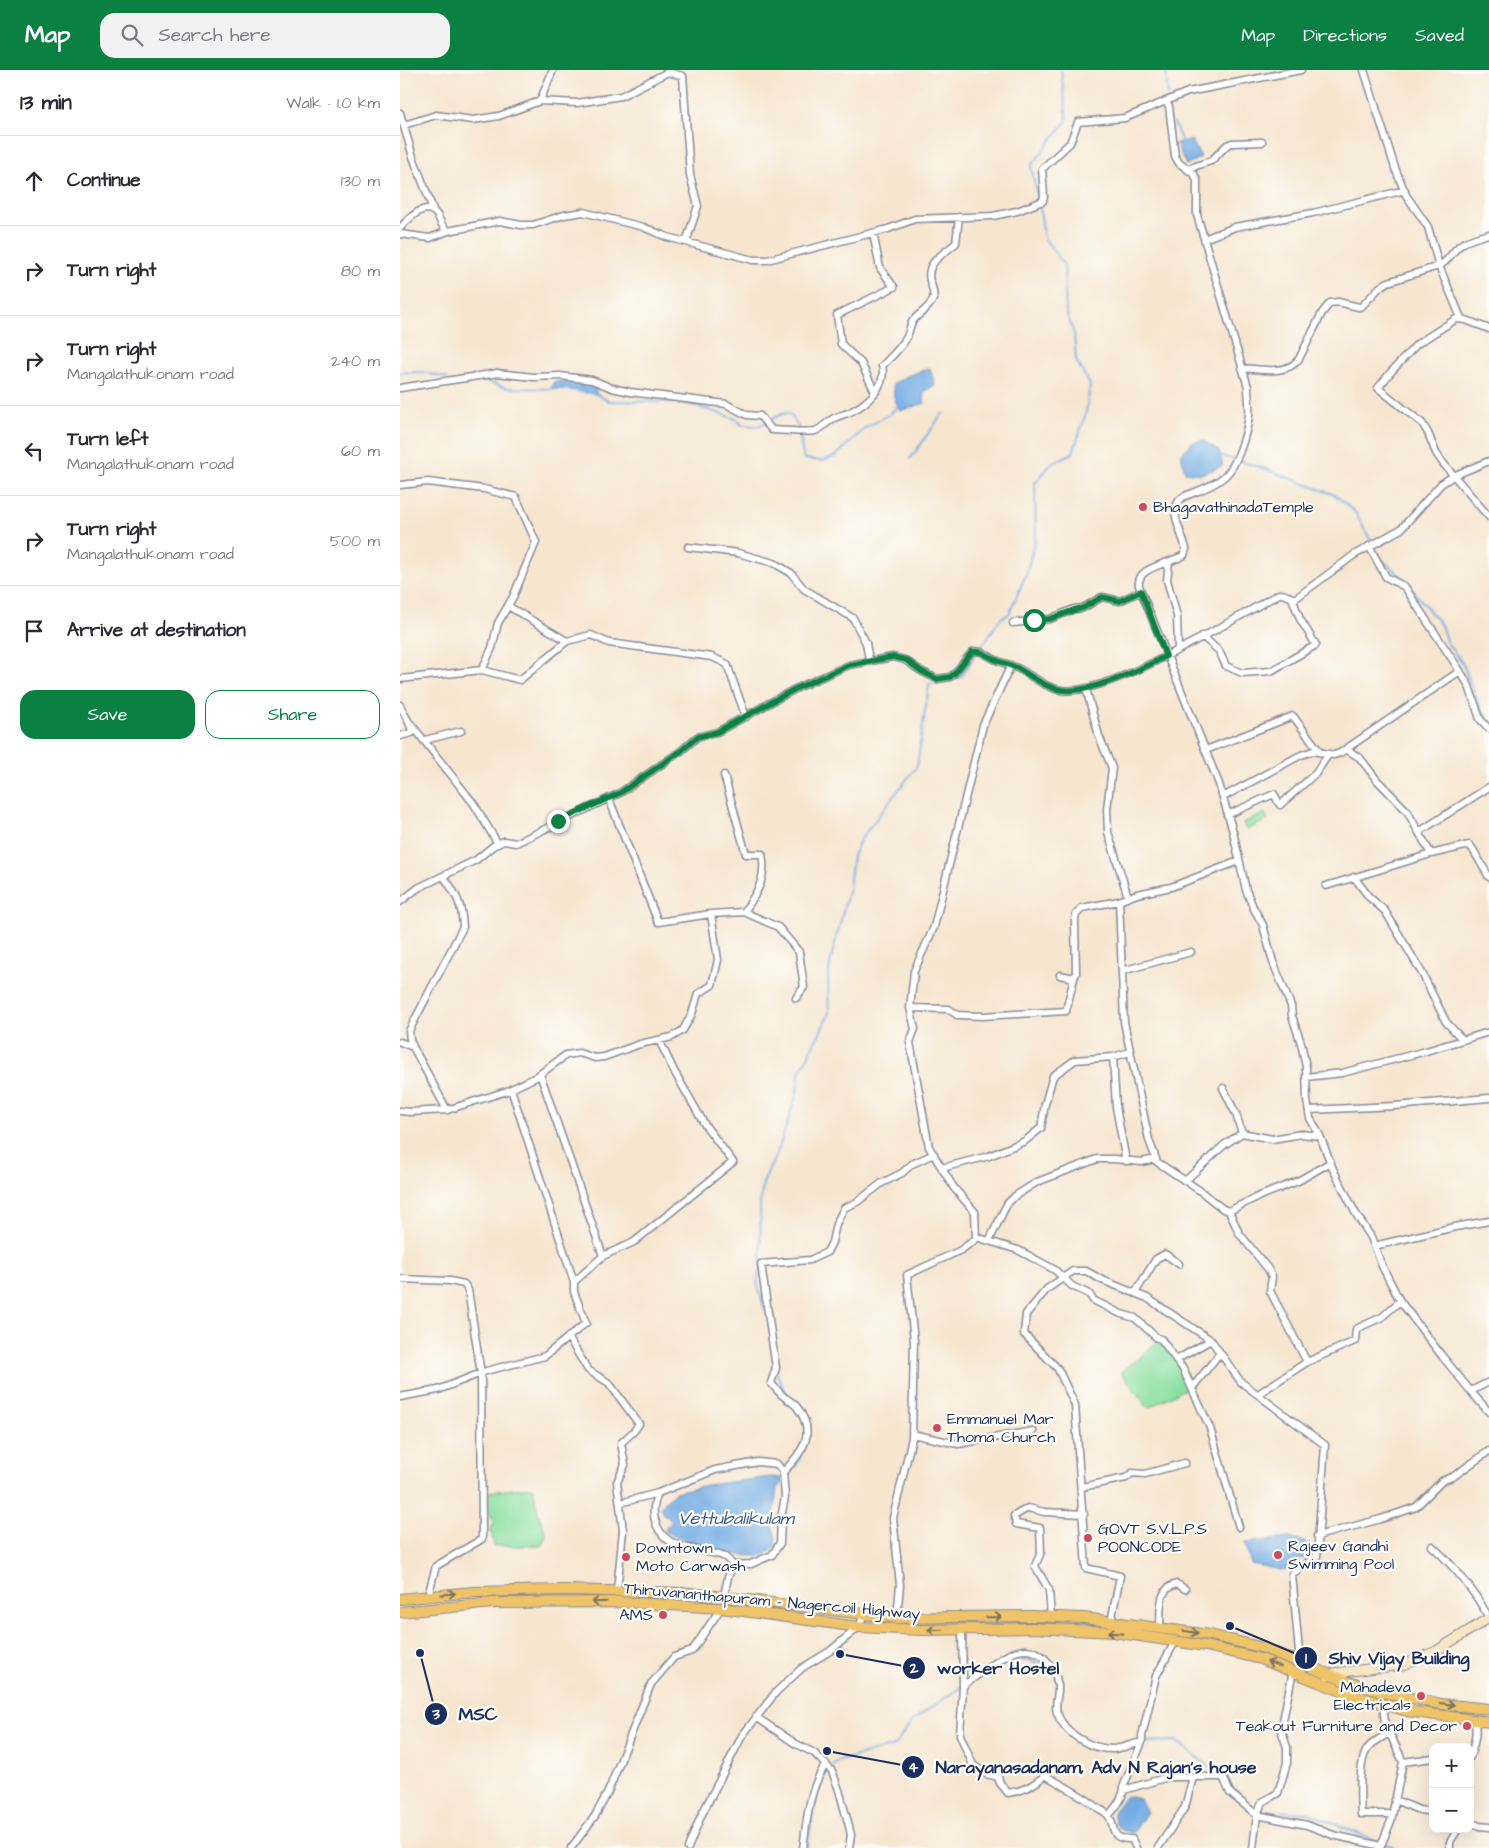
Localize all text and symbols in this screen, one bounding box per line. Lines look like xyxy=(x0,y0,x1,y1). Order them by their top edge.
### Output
search box xyxy=(100,13,450,58)
text: Map xyxy=(25,18,70,52)
icon: search xyxy=(118,21,146,49)
text: Search here xyxy=(158,22,271,49)
text: Map xyxy=(1241,23,1275,48)
text: Directions xyxy=(1303,23,1387,48)
text: Saved xyxy=(1415,23,1464,48)
text: 13 min xyxy=(20,88,72,117)
text: Walk · 1.0 km xyxy=(286,92,380,114)
icon: ahead xyxy=(20,167,48,195)
text: Continue xyxy=(67,167,141,194)
text: 130 m xyxy=(341,170,380,192)
icon: right xyxy=(20,257,48,285)
text: Turn right xyxy=(67,257,156,284)
text: 80 m xyxy=(341,260,380,282)
text: Turn right xyxy=(67,336,156,363)
icon: right xyxy=(20,347,48,375)
text: 240 m xyxy=(331,350,380,372)
text: Mangalathukonam road xyxy=(67,363,234,385)
text: Turn left xyxy=(67,426,148,453)
icon: left xyxy=(20,437,48,465)
text: 60 m xyxy=(341,440,380,462)
text: Mangalathukonam road xyxy=(67,453,234,475)
place label: BhagavathinadaTemple xyxy=(1153,496,1314,519)
marker: BhagavathinadaTemple xyxy=(1137,501,1149,513)
text: Turn right xyxy=(67,516,156,543)
icon: right xyxy=(20,527,48,555)
text: 500 m xyxy=(330,530,380,552)
text: Mangalathukonam road xyxy=(67,543,234,565)
route start xyxy=(1023,609,1046,632)
icon: arrive xyxy=(20,617,48,645)
text: Arrive at destination xyxy=(67,617,246,644)
button: Save xyxy=(20,690,195,739)
button: Share xyxy=(205,690,380,739)
route end xyxy=(547,810,570,833)
place label: Emmanuel Mar Thoma Church xyxy=(947,1408,1055,1448)
marker: Emmanuel Mar Thoma Church xyxy=(931,1422,943,1434)
water label: Vettubalikulam xyxy=(678,1506,796,1531)
place label: GOVT S.V.L.P.S POONCODE xyxy=(1098,1518,1207,1558)
marker: GOVT S.V.L.P.S POONCODE xyxy=(1082,1532,1094,1544)
place label: Rajeev Gandhi Swimming Pool xyxy=(1288,1535,1394,1576)
place label: Downtown Moto Carwash xyxy=(636,1537,746,1577)
marker: Rajeev Gandhi Swimming Pool xyxy=(1272,1549,1284,1561)
marker: Downtown Moto Carwash xyxy=(620,1551,632,1563)
street label: Thiruvananthapuram - Nagercoil Highway xyxy=(623,1577,921,1626)
one-way arrow xyxy=(440,1589,456,1598)
one-way arrow xyxy=(592,1598,608,1607)
place label: AMS xyxy=(619,1604,653,1626)
marker: AMS xyxy=(657,1609,669,1621)
one-way arrow xyxy=(986,1612,1002,1622)
one-way arrow xyxy=(928,1625,944,1635)
one-way arrow xyxy=(1107,1628,1123,1638)
one-way arrow xyxy=(1182,1628,1198,1638)
callout: Shiv Vijay Building xyxy=(1293,1641,1479,1674)
text: Shiv Vijay Building xyxy=(1328,1646,1470,1672)
text: 1 xyxy=(1305,1648,1307,1669)
callout: worker Hostel xyxy=(902,1651,1069,1684)
text: worker Hostel xyxy=(937,1656,1059,1681)
text: 2 xyxy=(909,1658,919,1679)
one-way arrow xyxy=(1267,1659,1282,1668)
place label: Mahadeva Electricals xyxy=(1334,1676,1411,1716)
marker: Mahadeva Electricals xyxy=(1415,1690,1427,1702)
callout: MSC xyxy=(423,1697,507,1730)
one-way arrow xyxy=(1439,1699,1455,1709)
text: MSC xyxy=(458,1702,498,1727)
text: 3 xyxy=(431,1704,440,1725)
place label: Teakout Furniture and Decor xyxy=(1236,1715,1457,1737)
marker: Teakout Furniture and Decor xyxy=(1461,1720,1473,1732)
map controls xyxy=(1429,1743,1474,1833)
button: + xyxy=(1429,1743,1474,1788)
callout: Narayanasadanam, Adv N Rajan's house xyxy=(900,1751,1266,1784)
text: Narayanasadanam, Adv N Rajan's house xyxy=(935,1755,1257,1781)
text: 4 xyxy=(908,1757,919,1778)
button: − xyxy=(1429,1788,1474,1833)

